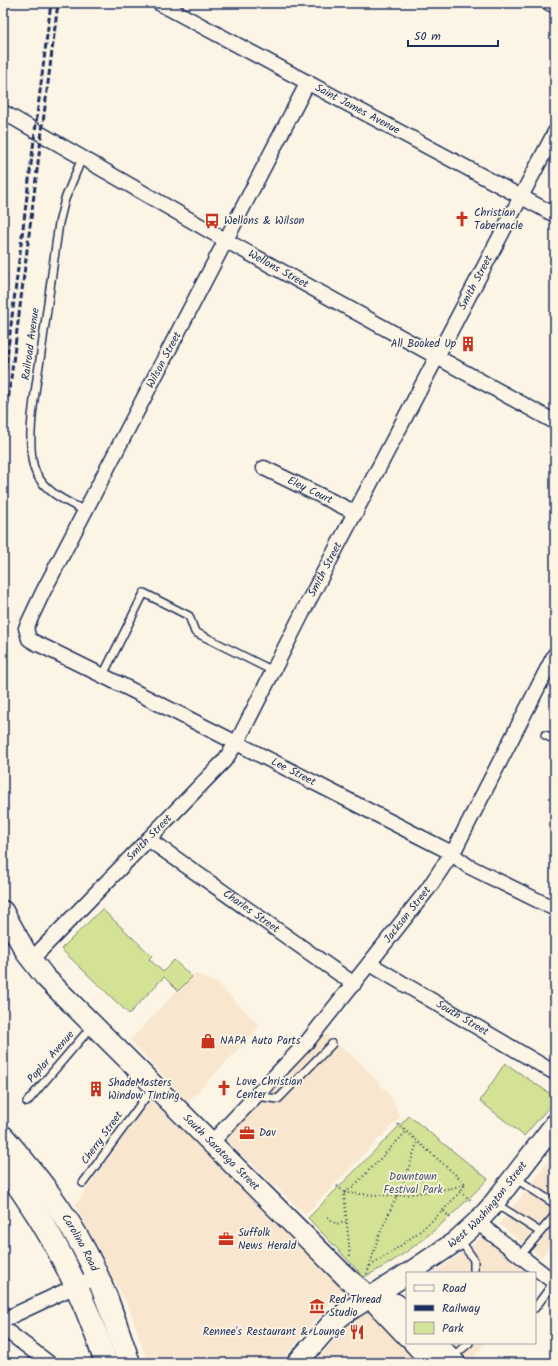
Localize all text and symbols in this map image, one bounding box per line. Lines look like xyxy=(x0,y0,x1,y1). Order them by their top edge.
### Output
scale bar xyxy=(408,22,498,48)
text: 50 m xyxy=(414,27,441,46)
street label: Saint James Avenue xyxy=(312,79,403,139)
place label: Christian Tabernacle xyxy=(474,204,523,235)
church icon: Christian Tabernacle xyxy=(453,210,471,228)
bus stop icon: Wellons & Wilson xyxy=(203,212,221,230)
place label: Wellons & Wilson xyxy=(224,212,305,230)
street label: Wellons Street xyxy=(245,245,312,294)
street label: Smith Street xyxy=(454,251,498,313)
street label: Railroad Avenue xyxy=(17,307,45,381)
street label: Wilson Street xyxy=(142,328,187,391)
place label: All Booked Up xyxy=(391,335,457,353)
building icon: All Booked Up xyxy=(459,335,477,353)
street label: Eley Court xyxy=(284,472,336,509)
street label: Smith Street xyxy=(303,538,347,600)
street label: Lee Street xyxy=(268,753,320,791)
street label: Smith Street xyxy=(122,810,177,866)
street label: Jackson Street xyxy=(379,882,436,947)
street label: Charles Street xyxy=(219,885,284,938)
street label: South Street xyxy=(432,996,493,1041)
street label: Poplar Avenue xyxy=(23,1027,79,1087)
shop icon: NAPA Auto Parts xyxy=(199,1032,217,1050)
place label: NAPA Auto Parts xyxy=(220,1032,301,1050)
place label: Love Christian Center xyxy=(236,1073,302,1104)
place label: ShadeMasters Window Tinting xyxy=(108,1074,180,1105)
church icon: Love Christian Center xyxy=(215,1079,233,1097)
building icon: ShadeMasters Window Tinting xyxy=(87,1080,105,1098)
street label: Cherry Street xyxy=(76,1107,128,1168)
street label: South Saratoga Street xyxy=(178,1110,264,1196)
office icon: Dav xyxy=(238,1124,256,1142)
place label: Dav xyxy=(259,1124,276,1142)
street label: West Washington Street xyxy=(444,1157,532,1253)
park label: Downtown Festival Park xyxy=(383,1168,443,1199)
street label: Carolina Road xyxy=(56,1210,103,1275)
place label: Suffolk News Herald xyxy=(238,1224,297,1255)
office icon: Suffolk News Herald xyxy=(217,1230,235,1248)
legend xyxy=(406,1272,536,1344)
text: Road xyxy=(442,1279,467,1298)
place label: Red Thread Studio xyxy=(329,1291,382,1322)
museum icon: Red Thread Studio xyxy=(308,1297,326,1315)
text: Railway xyxy=(442,1299,480,1318)
text: Park xyxy=(442,1319,464,1338)
place label: Rennee's Restaurant & Lounge xyxy=(203,1323,345,1341)
restaurant icon: Rennee's Restaurant & Lounge xyxy=(348,1323,366,1341)

